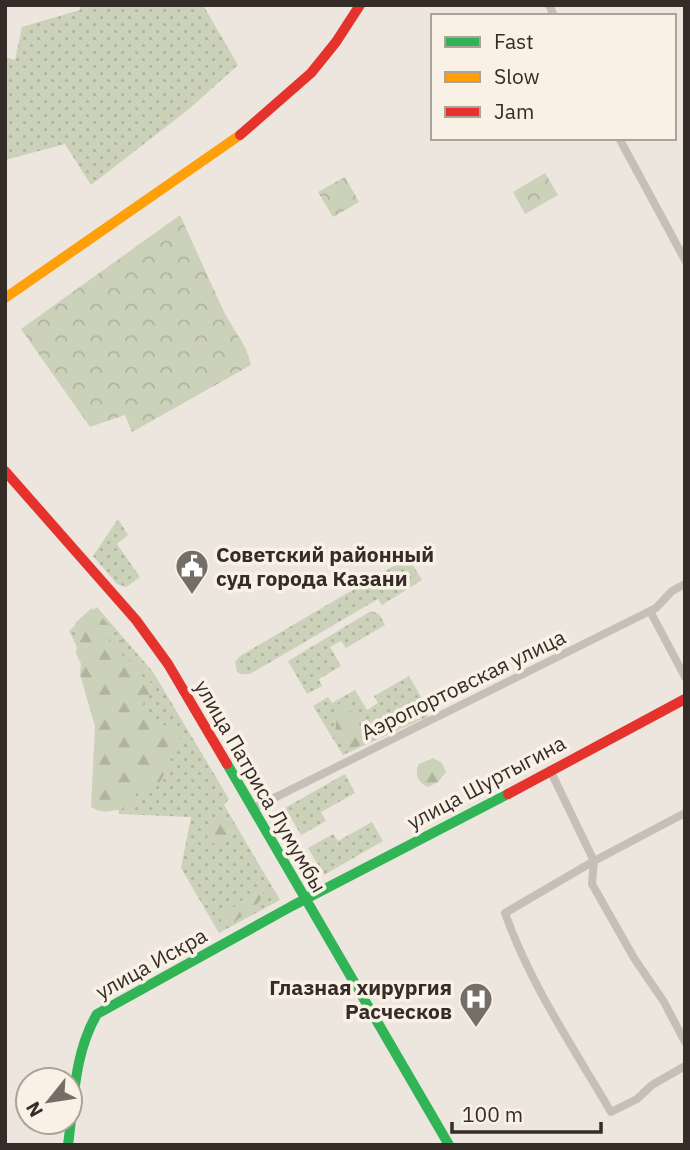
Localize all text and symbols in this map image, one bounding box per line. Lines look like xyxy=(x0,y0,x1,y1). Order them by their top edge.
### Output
legend xyxy=(431,14,676,140)
text: Fast xyxy=(494,27,534,55)
text: Slow xyxy=(494,62,540,90)
text: Jam xyxy=(494,97,534,125)
place label: Советский районный суд города Казани xyxy=(216,540,434,592)
public building icon: Советский районный суд города Казани xyxy=(173,547,211,596)
street label: Аэропортовская улица xyxy=(356,622,570,746)
street label: улица Патриса Лумумбы xyxy=(189,675,333,897)
street label: улица Шуртыгина xyxy=(402,728,570,836)
street label: улица Искра xyxy=(90,921,212,1005)
place label: Глазная хирургия Расческов xyxy=(269,973,452,1025)
hospital icon: Глазная хирургия Расческов xyxy=(457,980,495,1029)
north arrow xyxy=(14,1066,84,1136)
scale bar xyxy=(452,1090,601,1134)
text: N xyxy=(20,1098,48,1121)
text: 100 m xyxy=(462,1100,523,1128)

